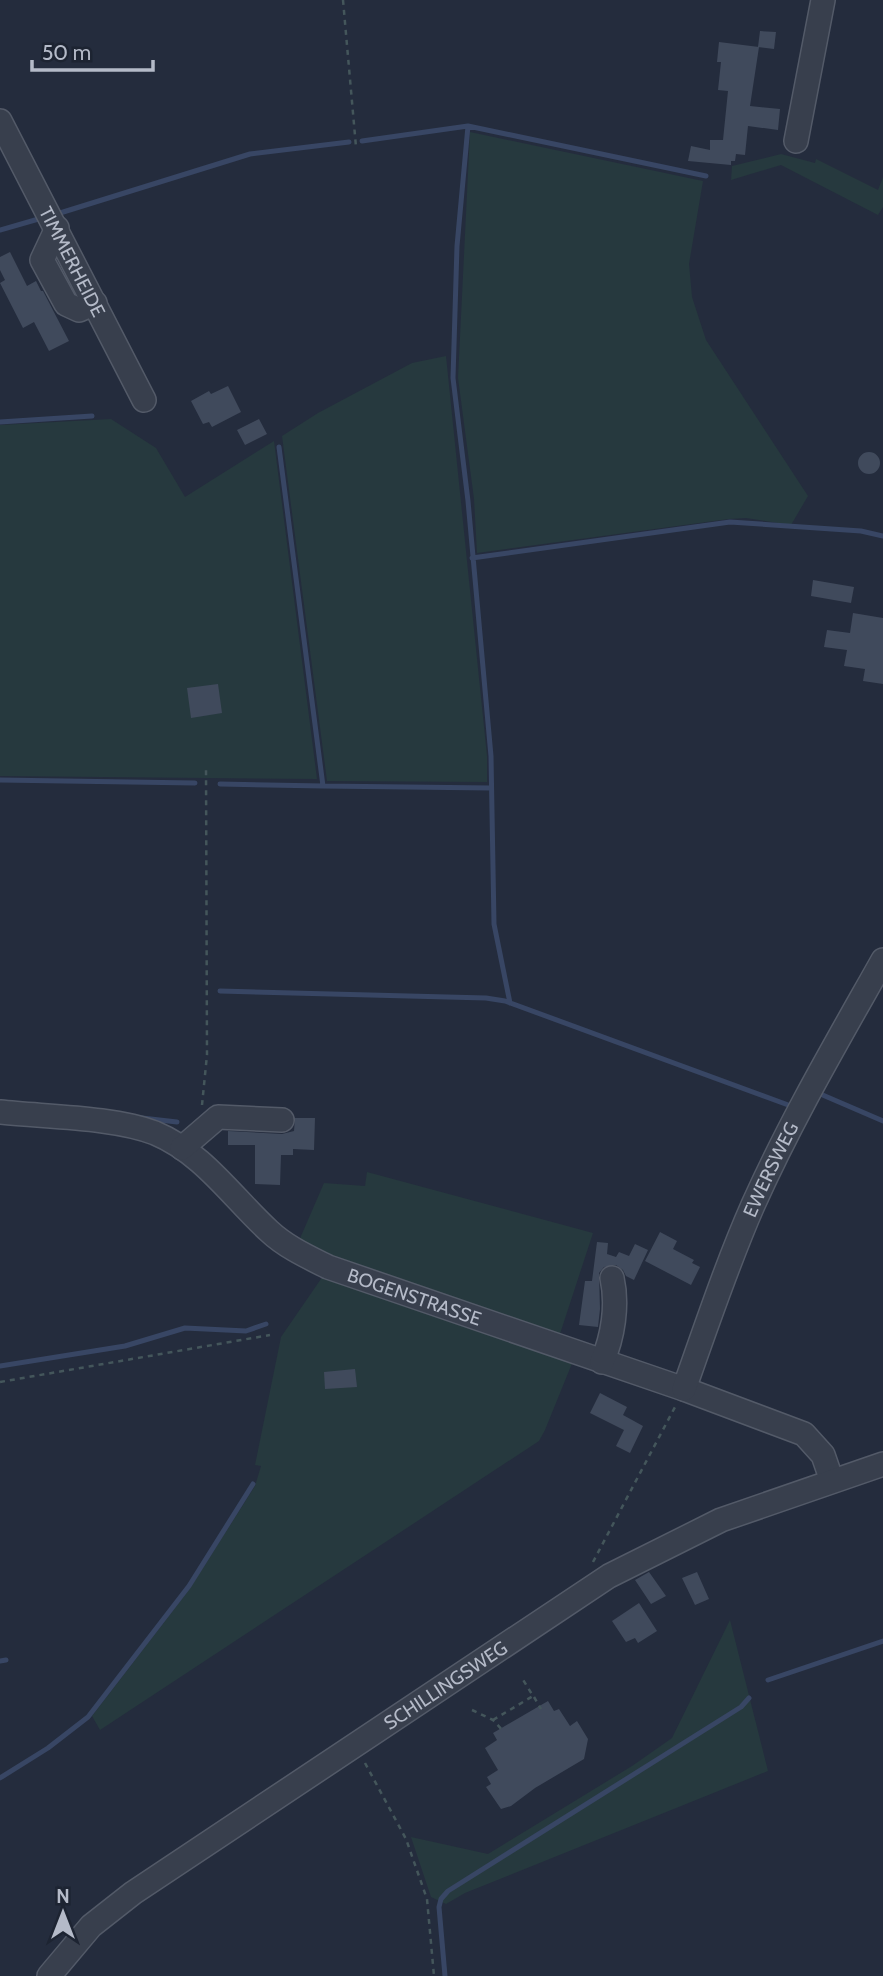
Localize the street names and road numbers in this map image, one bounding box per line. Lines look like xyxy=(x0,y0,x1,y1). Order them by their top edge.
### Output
street label: TIMMERHEIDE xyxy=(35,202,110,320)
street label: EWERSWEG xyxy=(738,1118,803,1220)
street label: BOGENSTRASSE xyxy=(345,1263,484,1330)
street label: SCHILLINGSWEG xyxy=(379,1636,511,1734)

